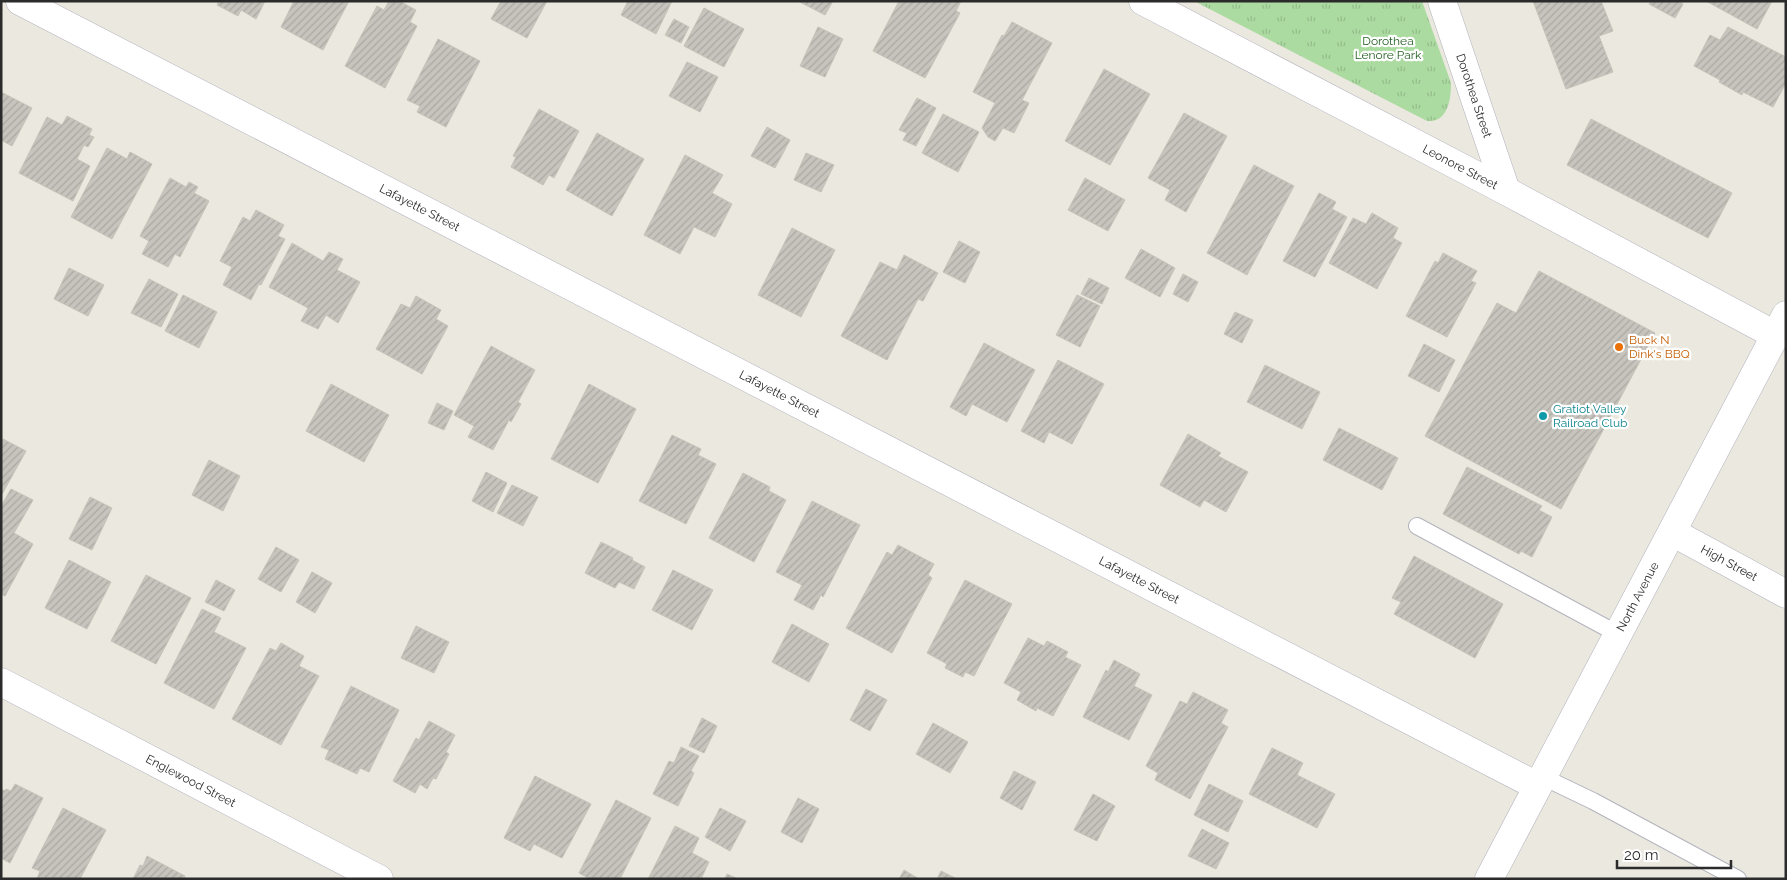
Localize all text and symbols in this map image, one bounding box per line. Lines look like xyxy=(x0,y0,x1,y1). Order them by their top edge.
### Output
park label: Dorothea Lenore Park xyxy=(1355,34,1422,62)
street label: Dorothea Street xyxy=(1453,52,1495,140)
street label: Leonore Street xyxy=(1420,142,1500,192)
street label: Lafayette Street xyxy=(377,181,462,234)
place label: Buck N Dink's BBQ xyxy=(1629,333,1690,361)
marker: Buck N Dink's BBQ xyxy=(1613,341,1625,353)
street label: Lafayette Street xyxy=(737,367,822,420)
place label: Gratiot Valley Railroad Club xyxy=(1553,402,1627,430)
marker: Gratiot Valley Railroad Club xyxy=(1537,410,1549,422)
street label: High Street xyxy=(1698,542,1760,584)
street label: Lafayette Street xyxy=(1097,554,1182,607)
street label: North Avenue xyxy=(1614,560,1662,634)
street label: Englewood Street xyxy=(143,752,238,810)
scale bar xyxy=(1617,838,1731,870)
text: 20 m xyxy=(1624,846,1659,864)

